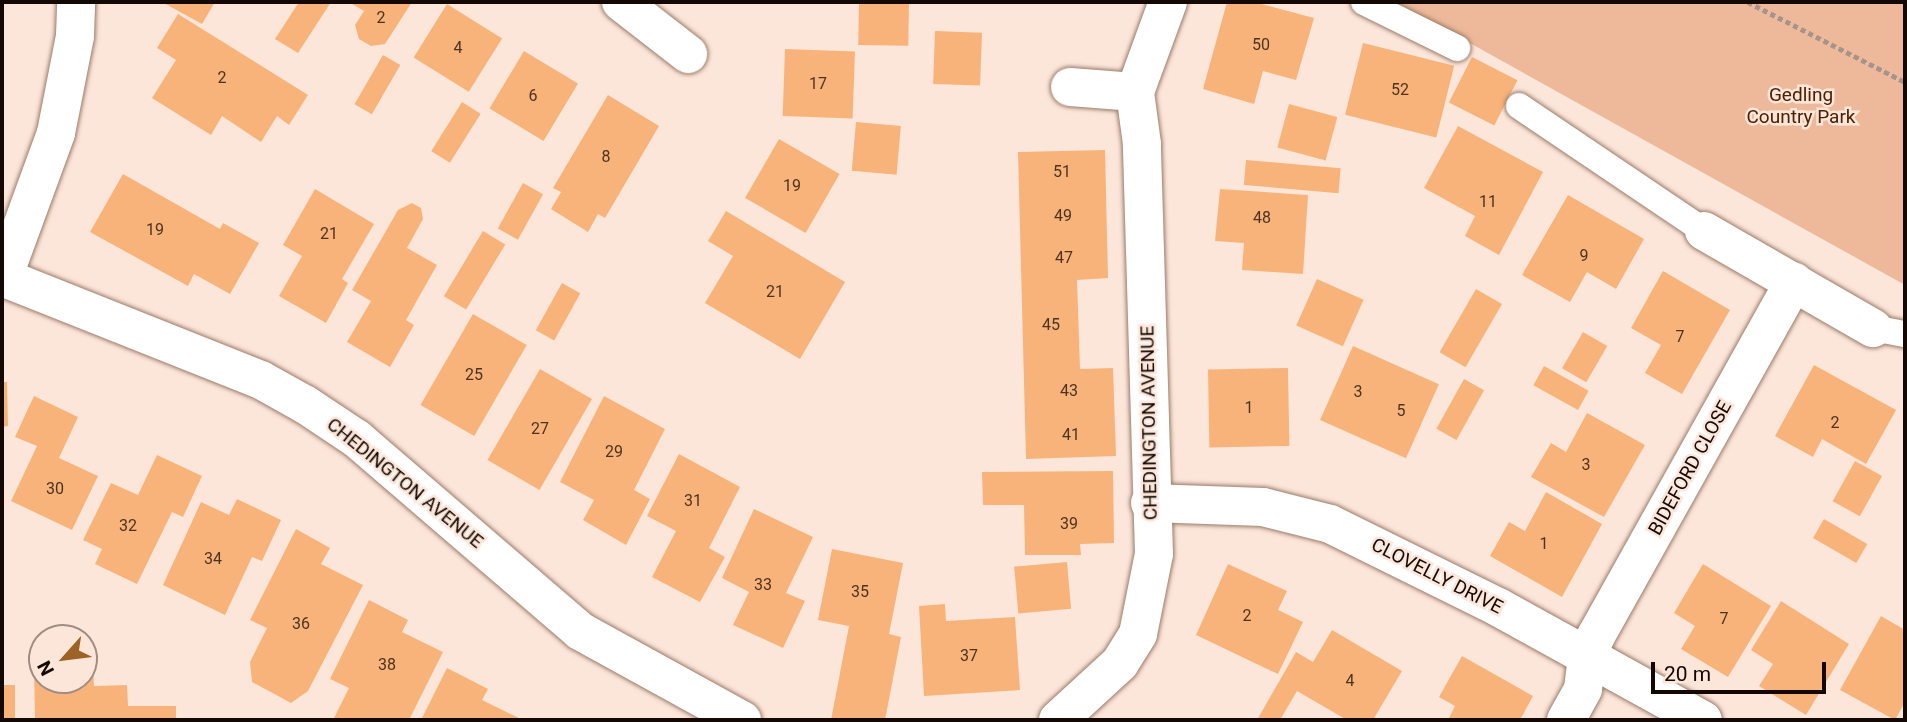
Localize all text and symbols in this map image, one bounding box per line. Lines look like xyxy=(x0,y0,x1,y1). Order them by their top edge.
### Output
house number: 2 xyxy=(377,8,385,28)
house number: 50 xyxy=(1252,35,1270,55)
house number: 4 xyxy=(454,38,462,58)
house number: 2 xyxy=(218,68,226,88)
house number: 17 xyxy=(809,74,827,94)
house number: 52 xyxy=(1391,80,1409,100)
park label: Gedling Country Park xyxy=(1747,84,1855,128)
house number: 6 xyxy=(529,86,537,106)
house number: 8 xyxy=(602,147,610,167)
house number: 51 xyxy=(1053,162,1071,182)
house number: 19 xyxy=(783,176,801,196)
house number: 11 xyxy=(1479,192,1497,212)
house number: 49 xyxy=(1054,206,1072,226)
house number: 48 xyxy=(1253,208,1271,228)
house number: 19 xyxy=(146,220,164,240)
house number: 21 xyxy=(320,224,338,244)
house number: 9 xyxy=(1580,246,1588,266)
house number: 47 xyxy=(1055,248,1073,268)
house number: 21 xyxy=(766,282,784,302)
house number: 45 xyxy=(1042,315,1060,335)
street label: CHEDINGTON AVENUE xyxy=(1136,326,1162,520)
house number: 7 xyxy=(1676,327,1684,347)
house number: 25 xyxy=(465,365,483,385)
house number: 43 xyxy=(1060,381,1078,401)
house number: 3 xyxy=(1354,382,1362,402)
street label: BIDEFORD CLOSE xyxy=(1644,397,1736,539)
house number: 1 xyxy=(1245,398,1253,418)
house number: 5 xyxy=(1397,401,1405,421)
street label: CHEDINGTON AVENUE xyxy=(322,413,488,553)
house number: 2 xyxy=(1831,413,1839,433)
house number: 27 xyxy=(531,419,549,439)
house number: 41 xyxy=(1062,425,1080,445)
house number: 29 xyxy=(605,442,623,462)
house number: 3 xyxy=(1582,455,1590,475)
house number: 30 xyxy=(46,479,64,499)
house number: 31 xyxy=(684,491,702,511)
house number: 39 xyxy=(1060,514,1078,534)
house number: 32 xyxy=(119,516,137,536)
street label: CLOVELLY DRIVE xyxy=(1368,533,1506,619)
house number: 1 xyxy=(1540,534,1548,554)
house number: 34 xyxy=(204,549,222,569)
house number: 33 xyxy=(754,575,772,595)
house number: 35 xyxy=(851,582,869,602)
house number: 2 xyxy=(1243,606,1251,626)
house number: 7 xyxy=(1720,609,1728,629)
house number: 36 xyxy=(292,614,310,634)
north arrow xyxy=(28,624,98,694)
house number: 37 xyxy=(960,646,978,666)
scale bar xyxy=(1655,648,1830,692)
house number: 38 xyxy=(378,655,396,675)
text: N xyxy=(32,657,59,679)
text: 20 m xyxy=(1664,662,1711,686)
house number: 4 xyxy=(1346,671,1354,691)

